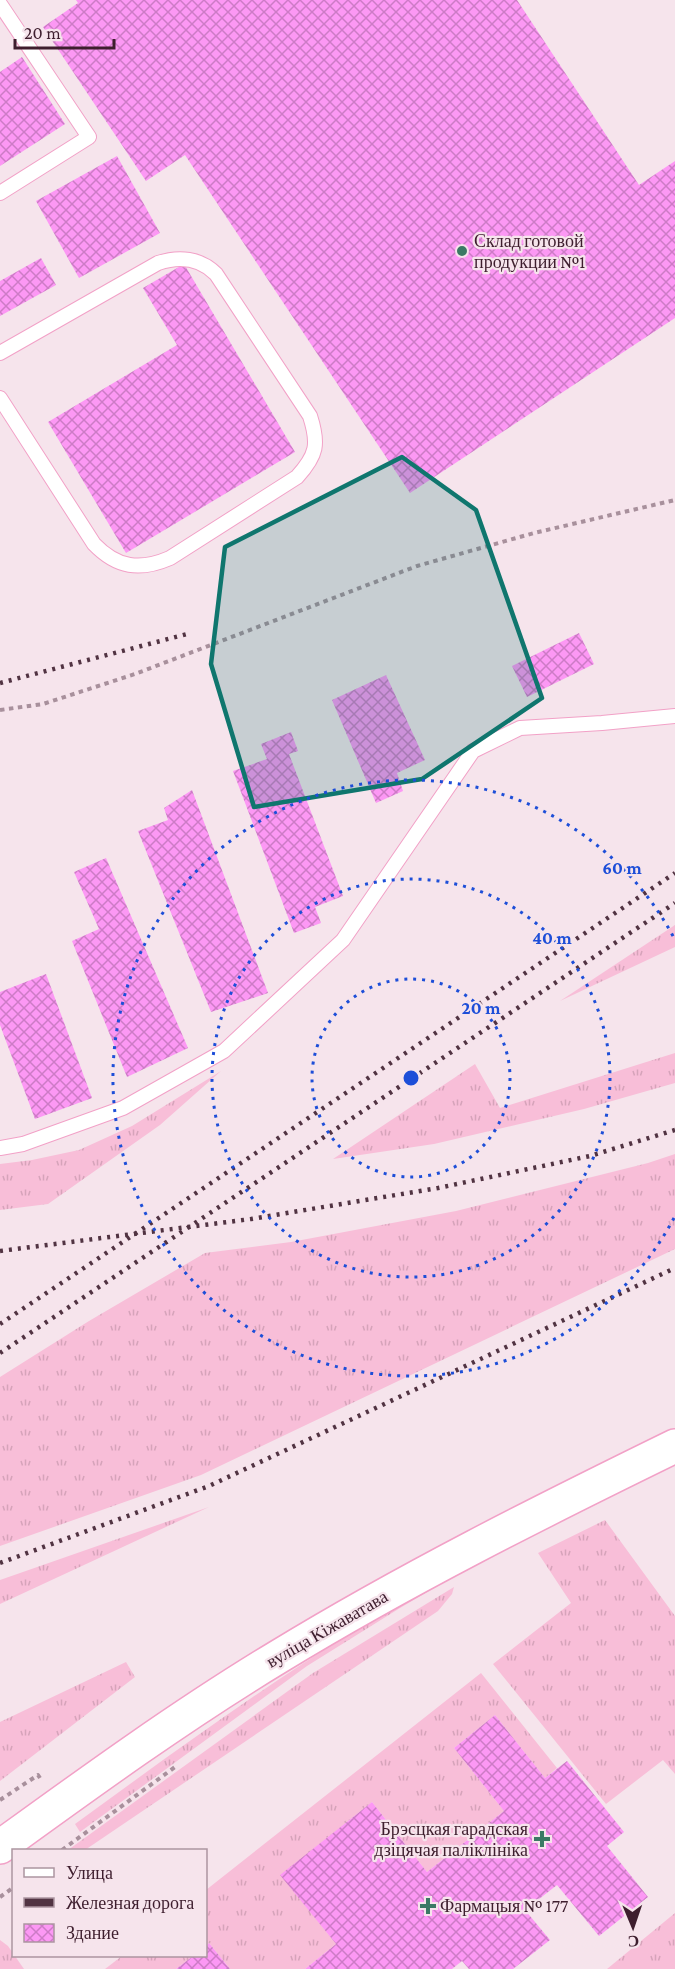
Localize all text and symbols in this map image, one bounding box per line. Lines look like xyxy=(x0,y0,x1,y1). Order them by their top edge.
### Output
scale bar xyxy=(15,12,114,50)
text: 20 m xyxy=(24,23,61,43)
place label: Склад готовой продукции №1 xyxy=(474,231,585,272)
marker: Склад готовой продукции №1 xyxy=(455,244,469,258)
text: 60 m xyxy=(602,858,642,878)
text: 40 m xyxy=(532,928,572,948)
text: 20 m xyxy=(462,998,501,1018)
centre of rings xyxy=(401,1068,421,1088)
street label: вуліца Кіжаватава xyxy=(263,1586,391,1672)
place label: Брэсцкая гарадская дзіцячая паліклініка xyxy=(374,1819,528,1860)
marker: Брэсцкая гарадская дзіцячая паліклініка xyxy=(533,1830,551,1848)
legend xyxy=(12,1849,207,1957)
text: Улица xyxy=(66,1863,113,1883)
text: Железная дорога xyxy=(66,1893,194,1913)
place label: Фармацыя № 177 xyxy=(440,1896,568,1916)
north arrow xyxy=(603,1897,663,1957)
marker: Фармацыя № 177 xyxy=(421,1899,435,1913)
text: Здание xyxy=(66,1923,119,1943)
text: С xyxy=(627,1933,640,1950)

